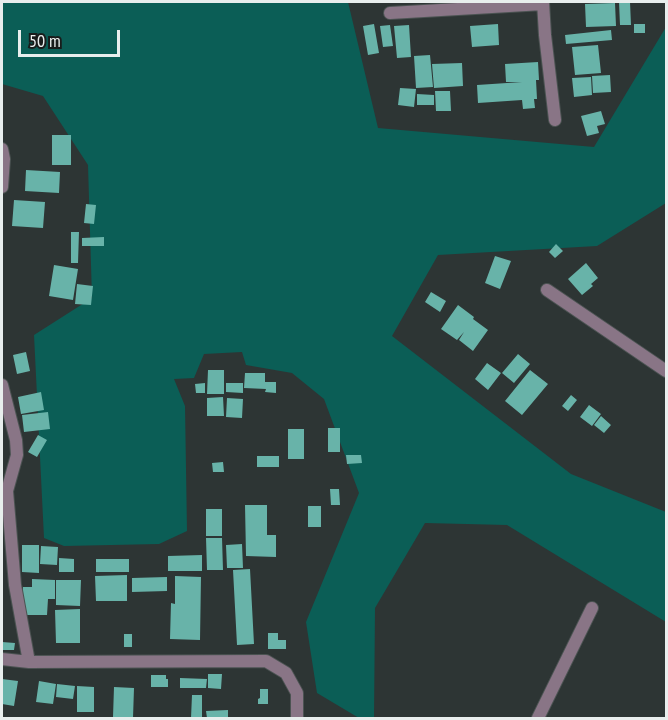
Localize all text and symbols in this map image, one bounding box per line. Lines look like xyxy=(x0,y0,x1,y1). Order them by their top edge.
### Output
scale bar xyxy=(21,18,123,56)
text: 50 m xyxy=(29,29,61,52)

